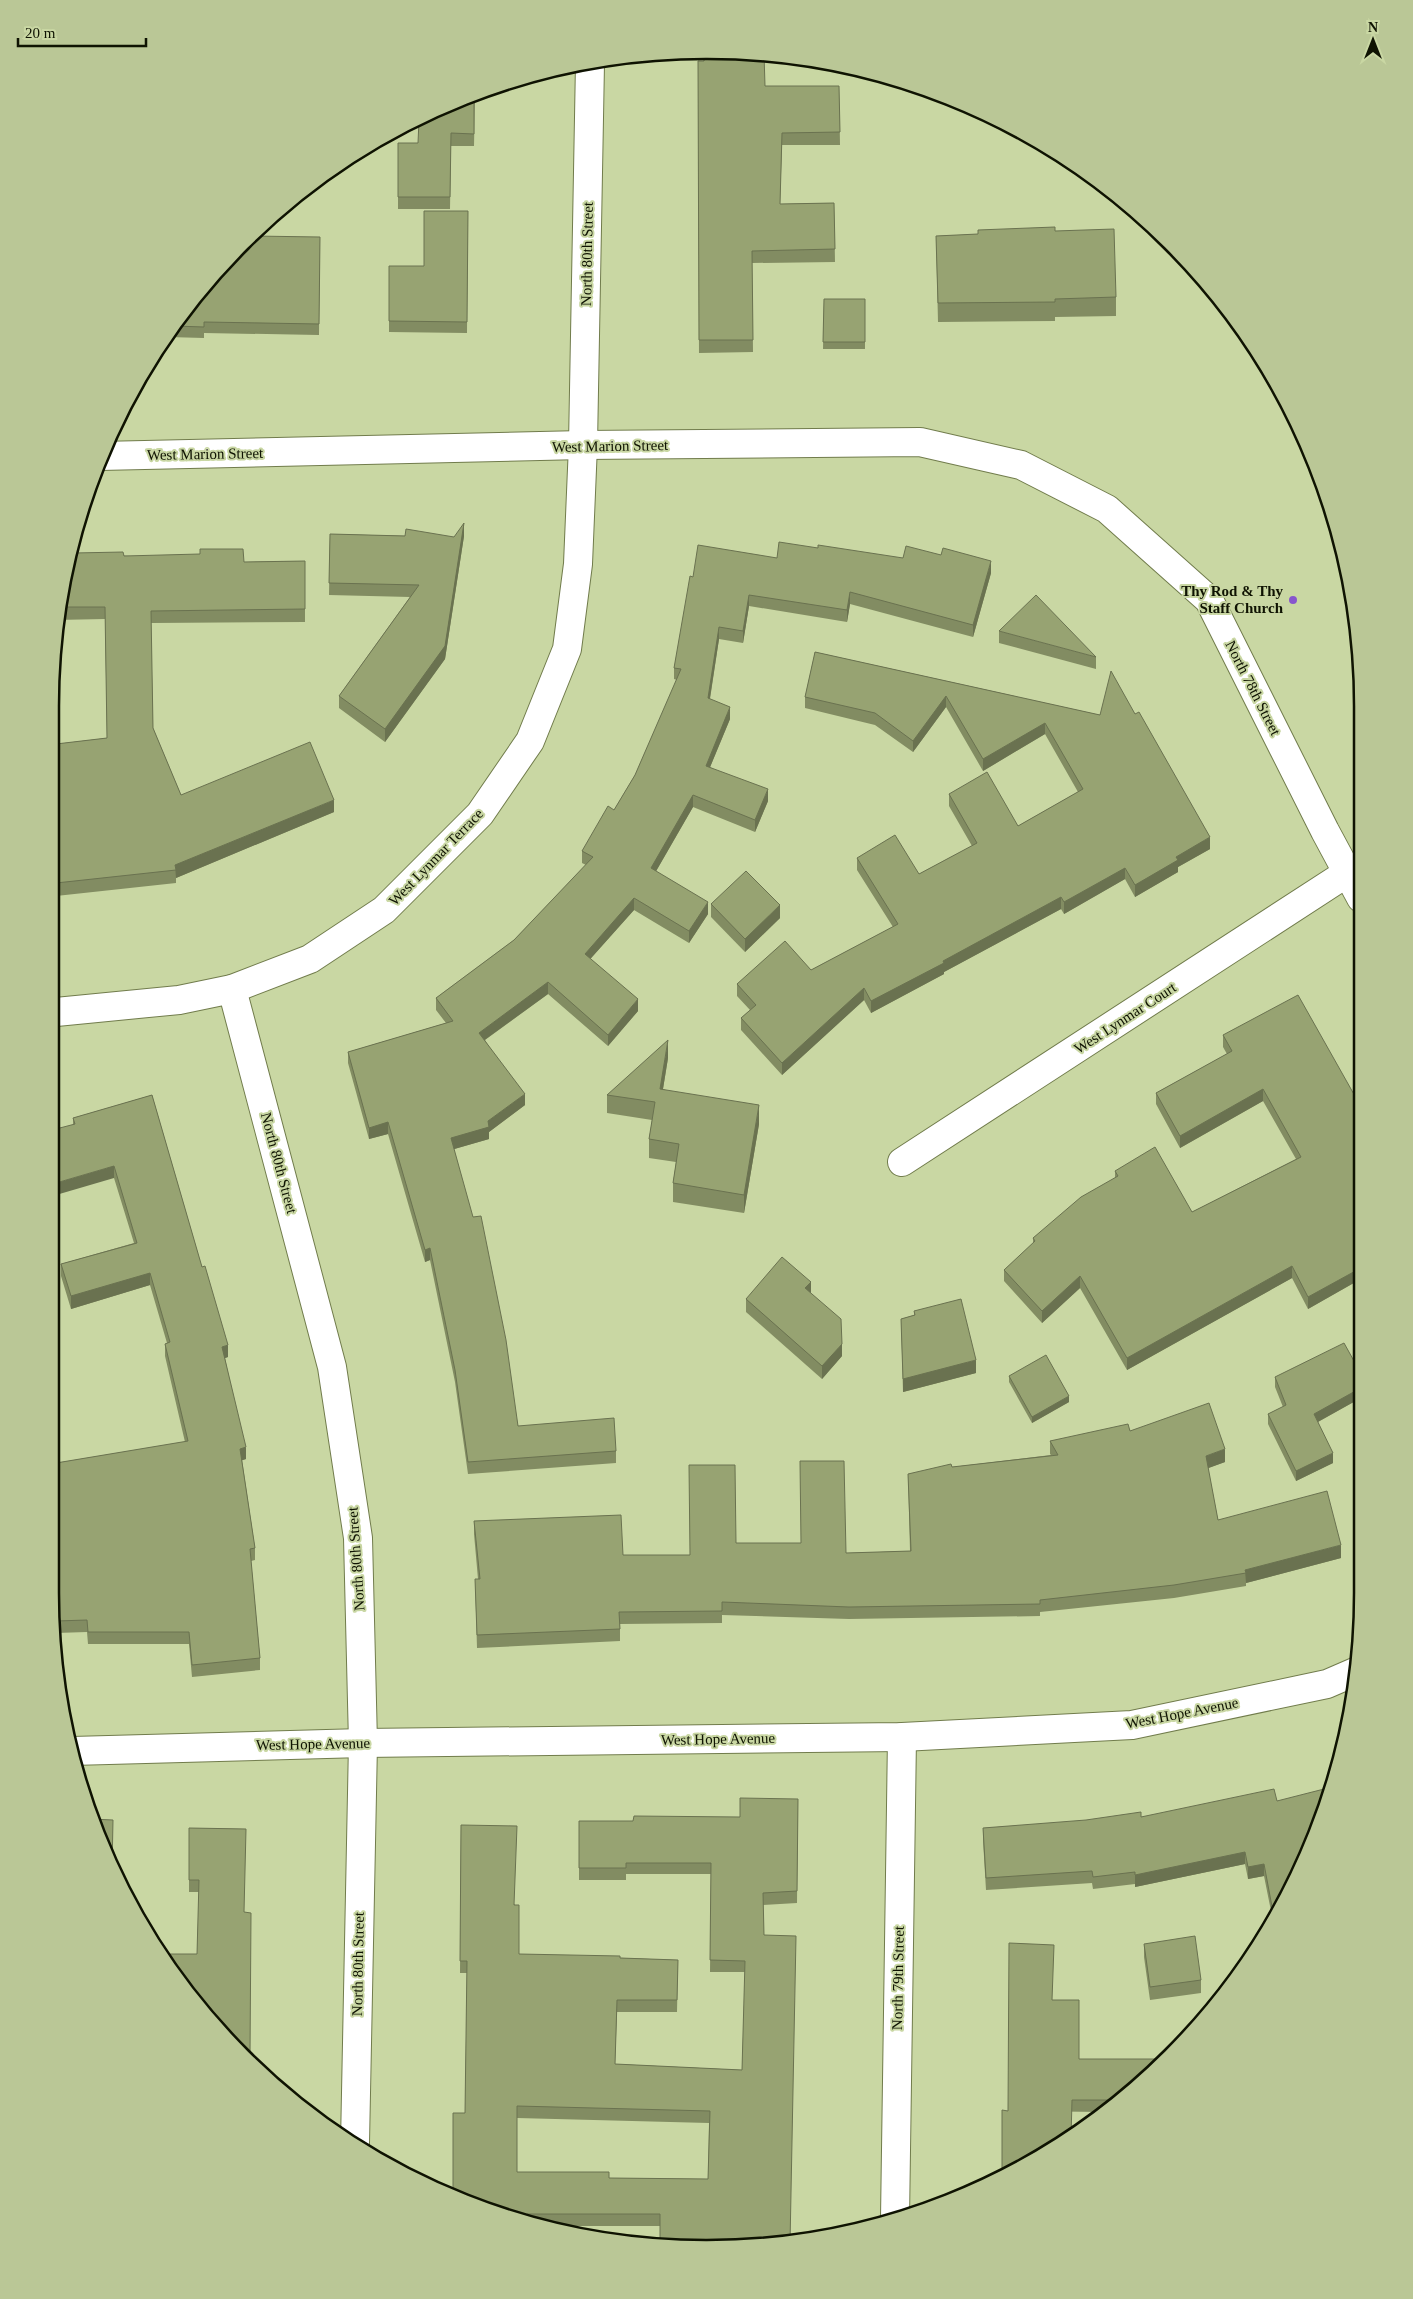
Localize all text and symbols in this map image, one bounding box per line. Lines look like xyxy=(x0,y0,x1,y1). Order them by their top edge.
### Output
scale bar xyxy=(18,15,145,47)
north arrow xyxy=(1348,15,1398,65)
text: N xyxy=(1368,20,1378,35)
text: 20 m xyxy=(25,25,56,41)
street label: North 80th Street xyxy=(578,201,596,306)
street label: West Marion Street xyxy=(552,437,669,455)
street label: West Marion Street xyxy=(147,445,264,463)
place label: Thy Rod & Thy Staff Church xyxy=(1181,583,1284,616)
marker: Thy Rod & Thy Staff Church xyxy=(1287,594,1299,606)
street label: North 78th Street xyxy=(1222,638,1284,739)
street label: West Lynmar Terrace xyxy=(386,805,487,909)
street label: West Lynmar Court xyxy=(1071,979,1180,1057)
street label: North 80th Street xyxy=(258,1111,300,1216)
street label: North 80th Street xyxy=(344,1506,368,1612)
street label: West Hope Avenue xyxy=(1124,1694,1240,1732)
street label: West Hope Avenue xyxy=(661,1730,776,1748)
street label: West Hope Avenue xyxy=(256,1735,371,1753)
street label: North 80th Street xyxy=(349,1911,367,2016)
street label: North 79th Street xyxy=(889,1925,907,2030)

